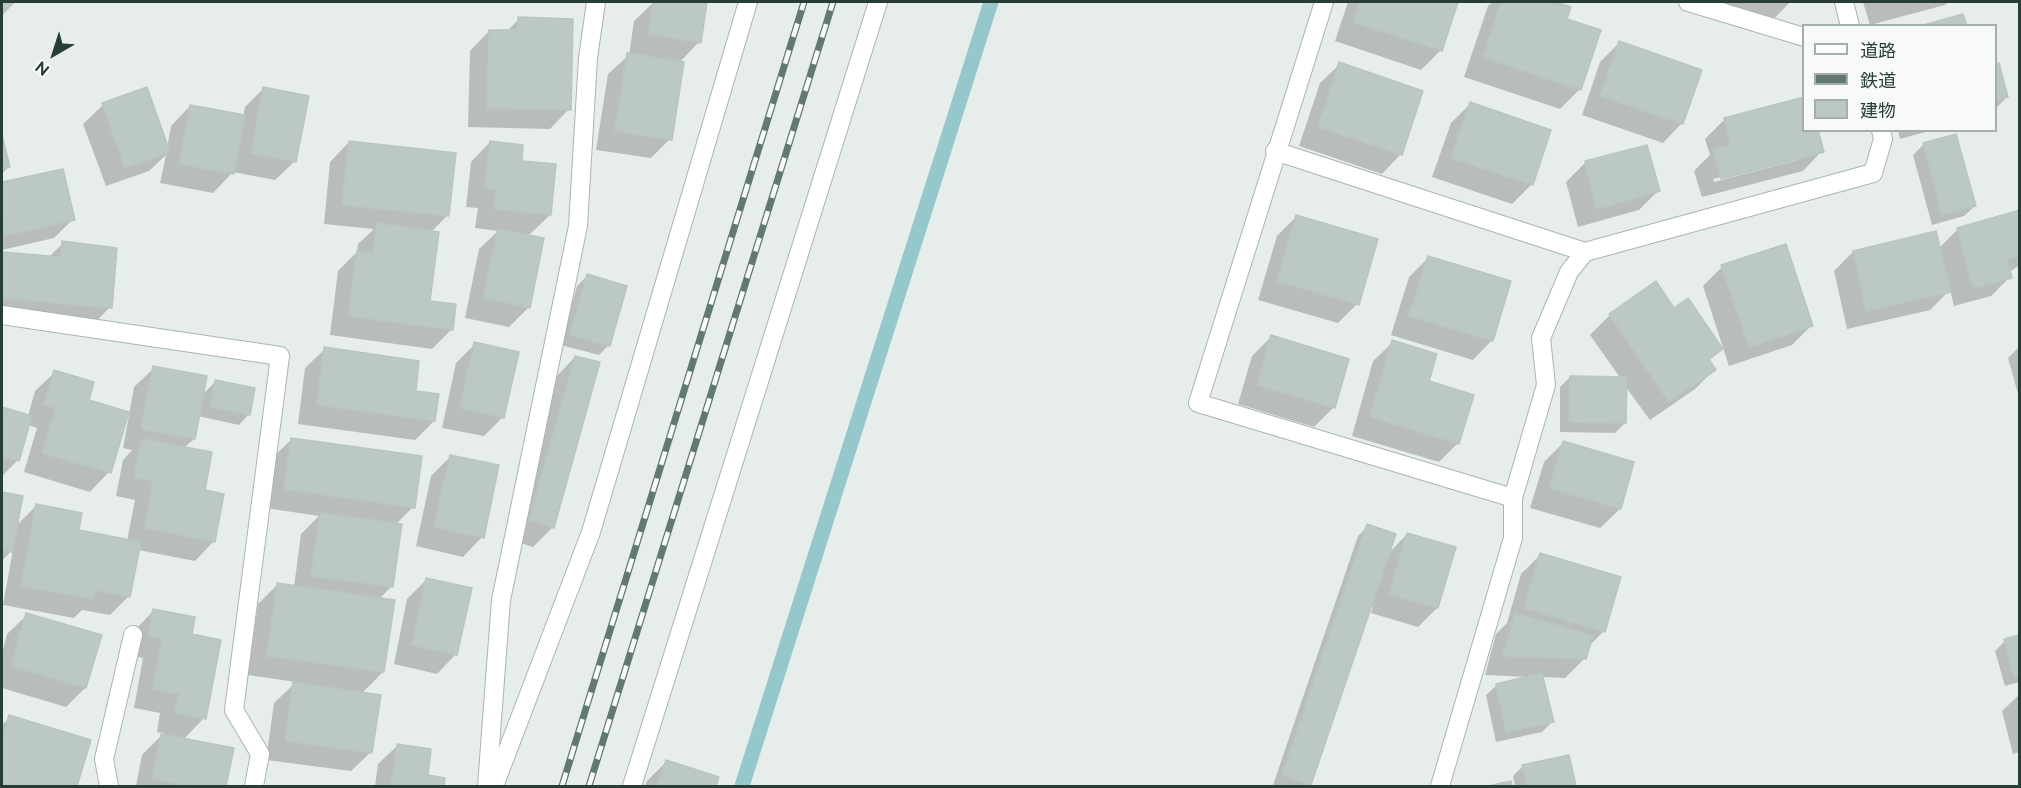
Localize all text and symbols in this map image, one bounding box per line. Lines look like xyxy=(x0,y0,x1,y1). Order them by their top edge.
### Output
north arrow xyxy=(24,24,84,84)
legend xyxy=(1802,24,1997,132)
text: 道路 xyxy=(1860,40,1896,61)
text: N xyxy=(32,57,53,80)
text: 鉄道 xyxy=(1860,70,1896,91)
text: 建物 xyxy=(1860,100,1896,121)

